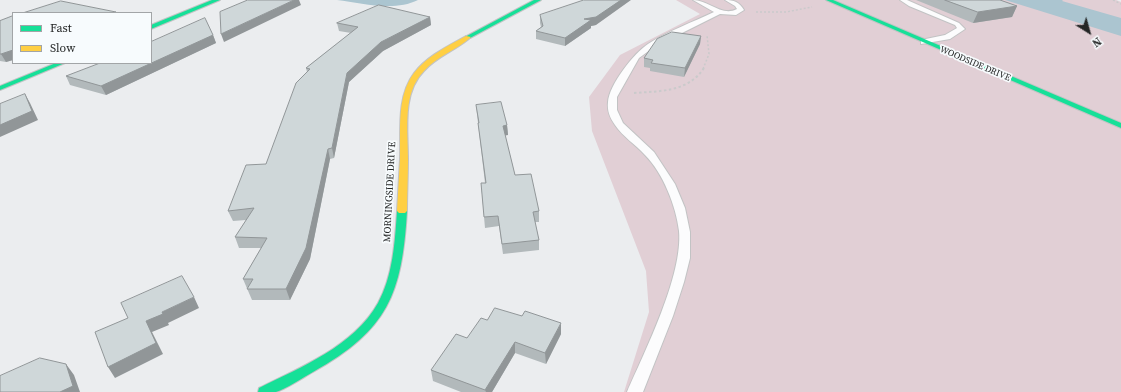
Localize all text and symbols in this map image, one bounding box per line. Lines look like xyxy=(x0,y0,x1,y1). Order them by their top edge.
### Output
legend xyxy=(12,12,152,64)
north arrow xyxy=(1069,12,1109,52)
text: Fast xyxy=(50,20,72,36)
text: N xyxy=(1089,34,1104,50)
text: Slow xyxy=(50,40,75,56)
street label: WOODSIDE DRIVE xyxy=(938,44,1012,84)
street label: MORNINGSIDE DRIVE xyxy=(381,141,399,243)

